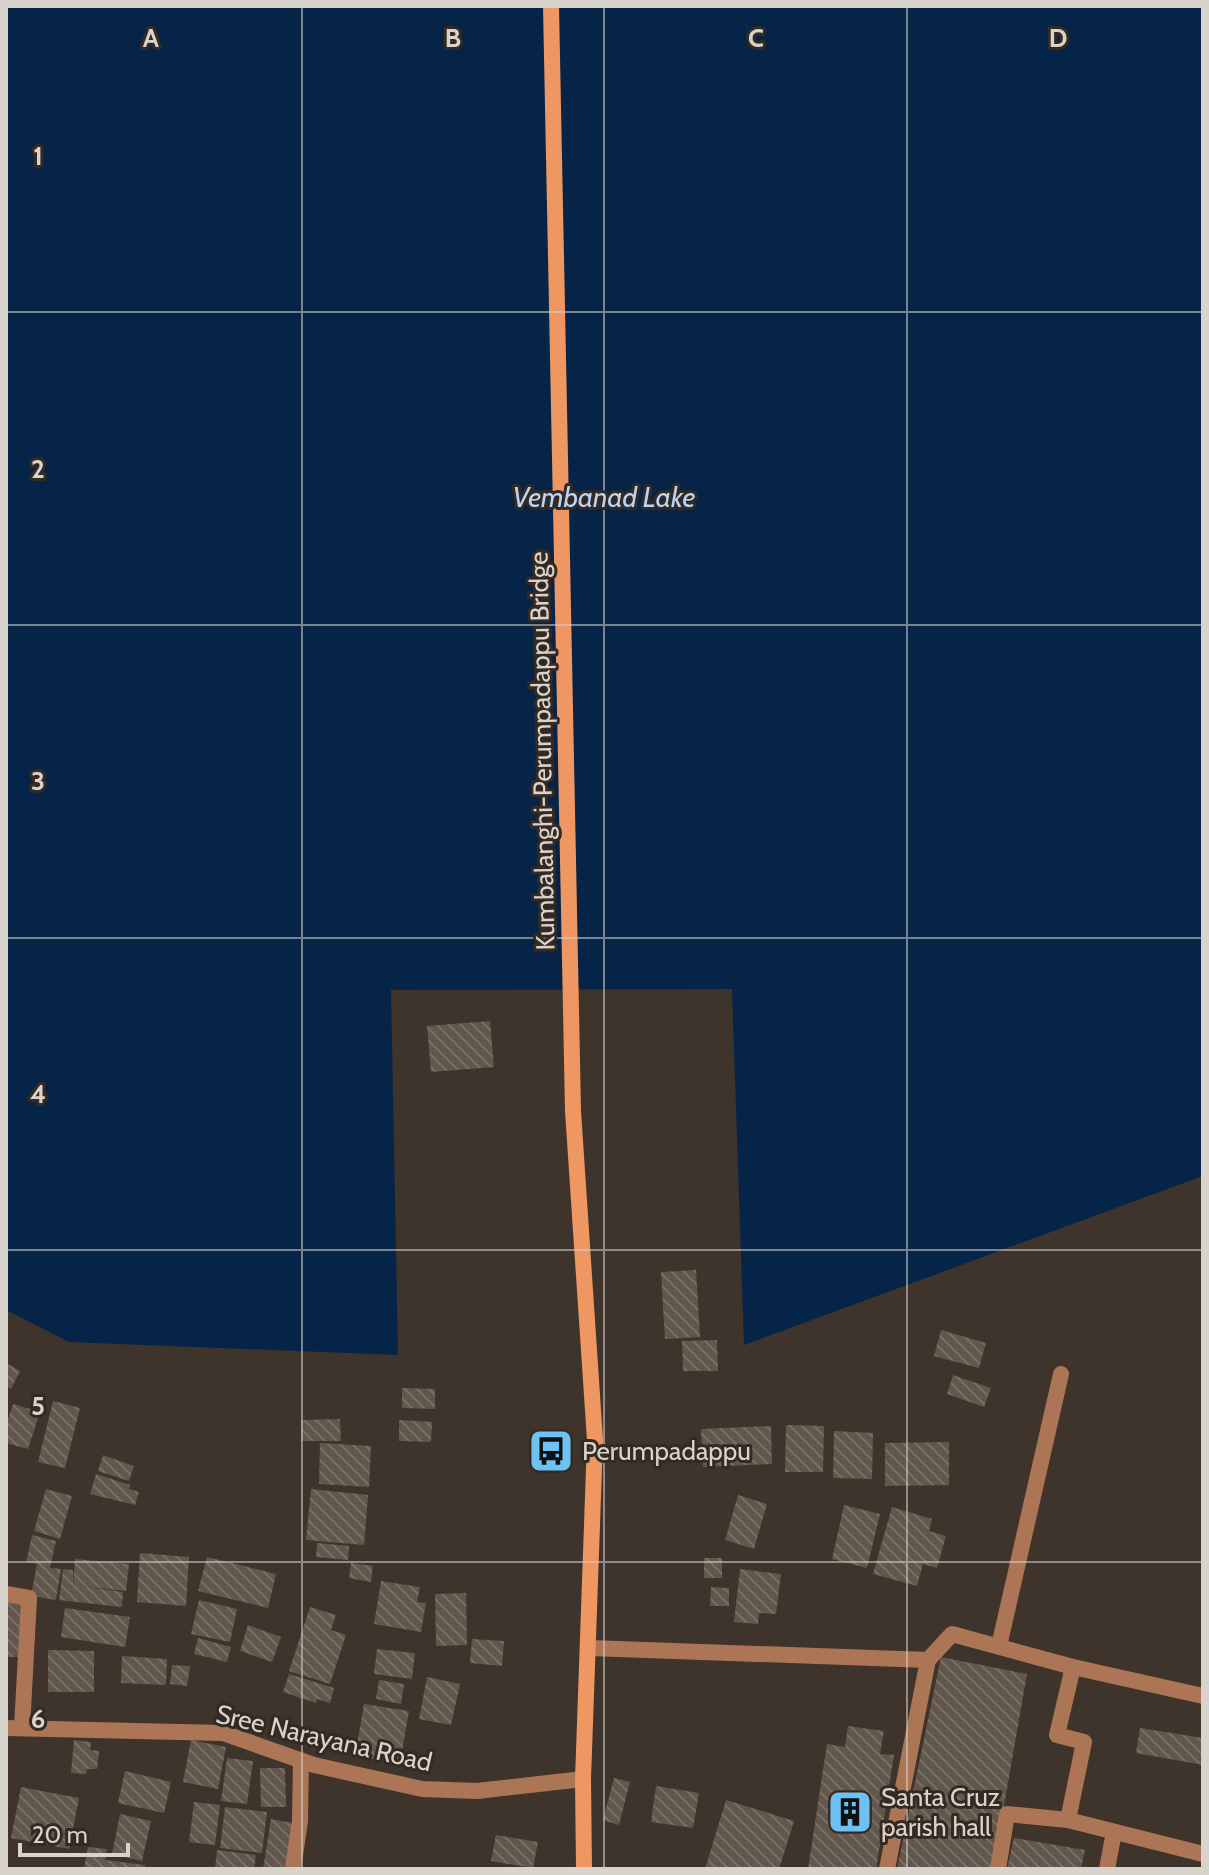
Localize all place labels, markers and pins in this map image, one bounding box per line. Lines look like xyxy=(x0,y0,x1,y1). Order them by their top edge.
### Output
bus stop icon: Perumpadappu xyxy=(527,1427,575,1475)
place label: Perumpadappu xyxy=(582,1435,751,1467)
place label: Santa Cruz parish hall xyxy=(881,1781,1000,1843)
building icon: Santa Cruz parish hall xyxy=(826,1788,874,1836)

